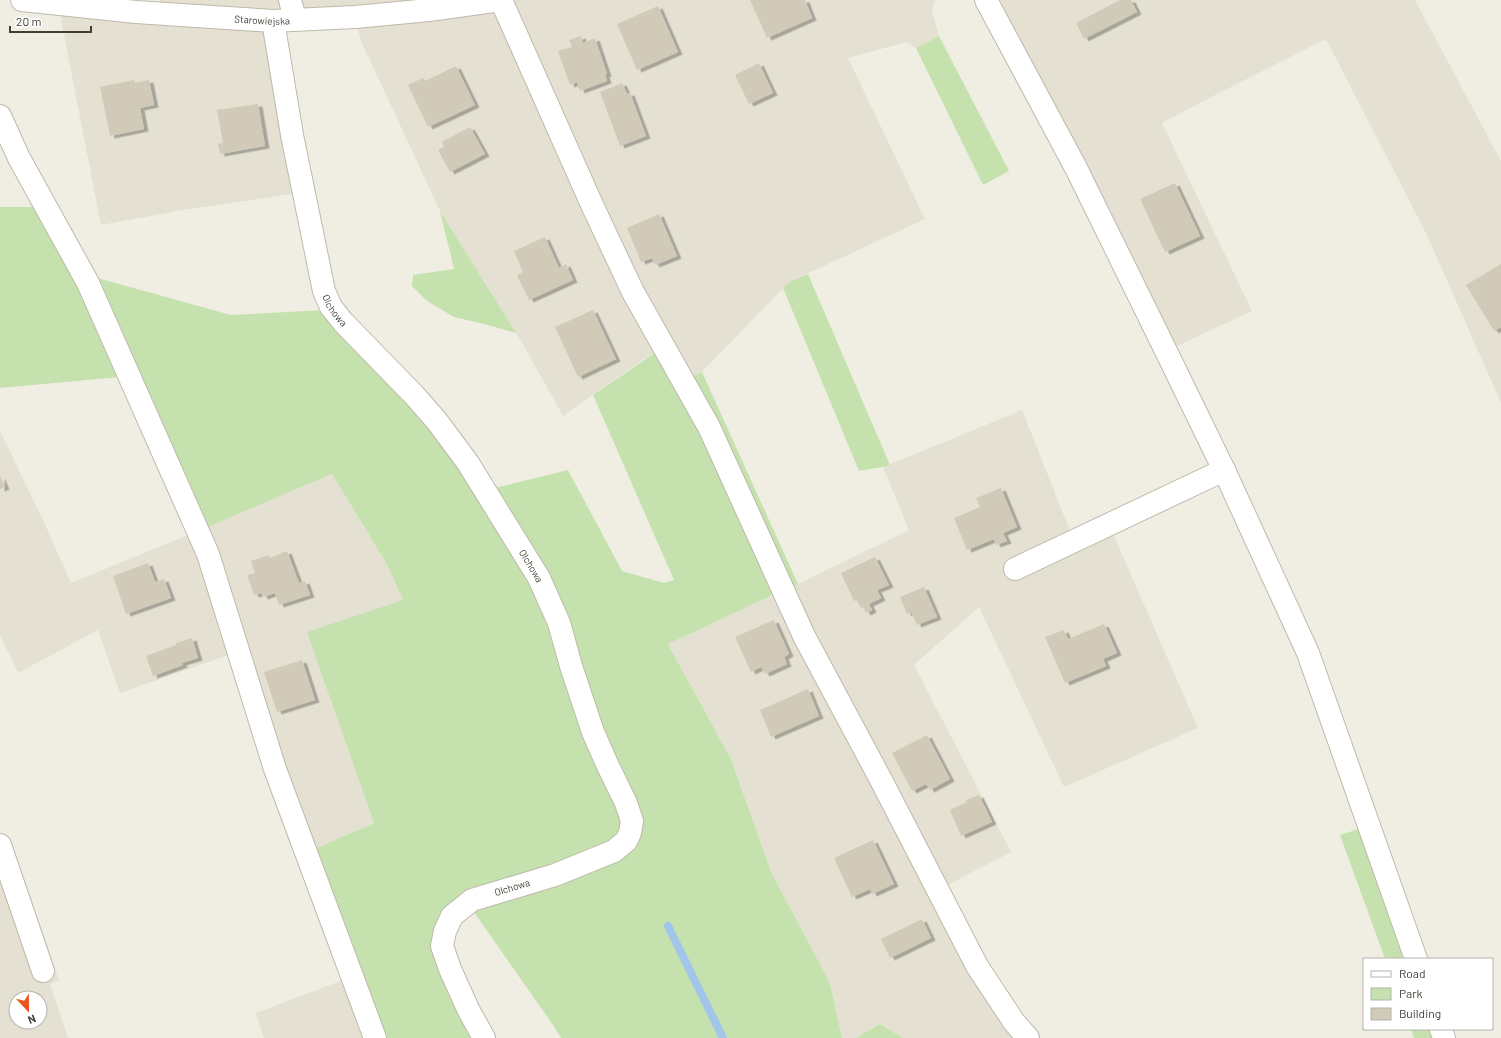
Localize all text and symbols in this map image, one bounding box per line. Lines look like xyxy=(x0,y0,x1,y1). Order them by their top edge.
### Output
scale bar xyxy=(10,8,91,34)
street label: Starowiejska xyxy=(234,12,290,27)
text: 20 m xyxy=(16,14,42,28)
street label: Olchowa xyxy=(320,292,350,329)
street label: Olchowa xyxy=(517,547,546,584)
street label: Olchowa xyxy=(493,876,531,898)
legend xyxy=(1363,958,1493,1030)
text: Road xyxy=(1399,966,1426,980)
text: Park xyxy=(1399,986,1423,1000)
north arrow xyxy=(8,990,48,1030)
text: Building xyxy=(1399,1006,1441,1020)
text: N xyxy=(26,1012,38,1027)

